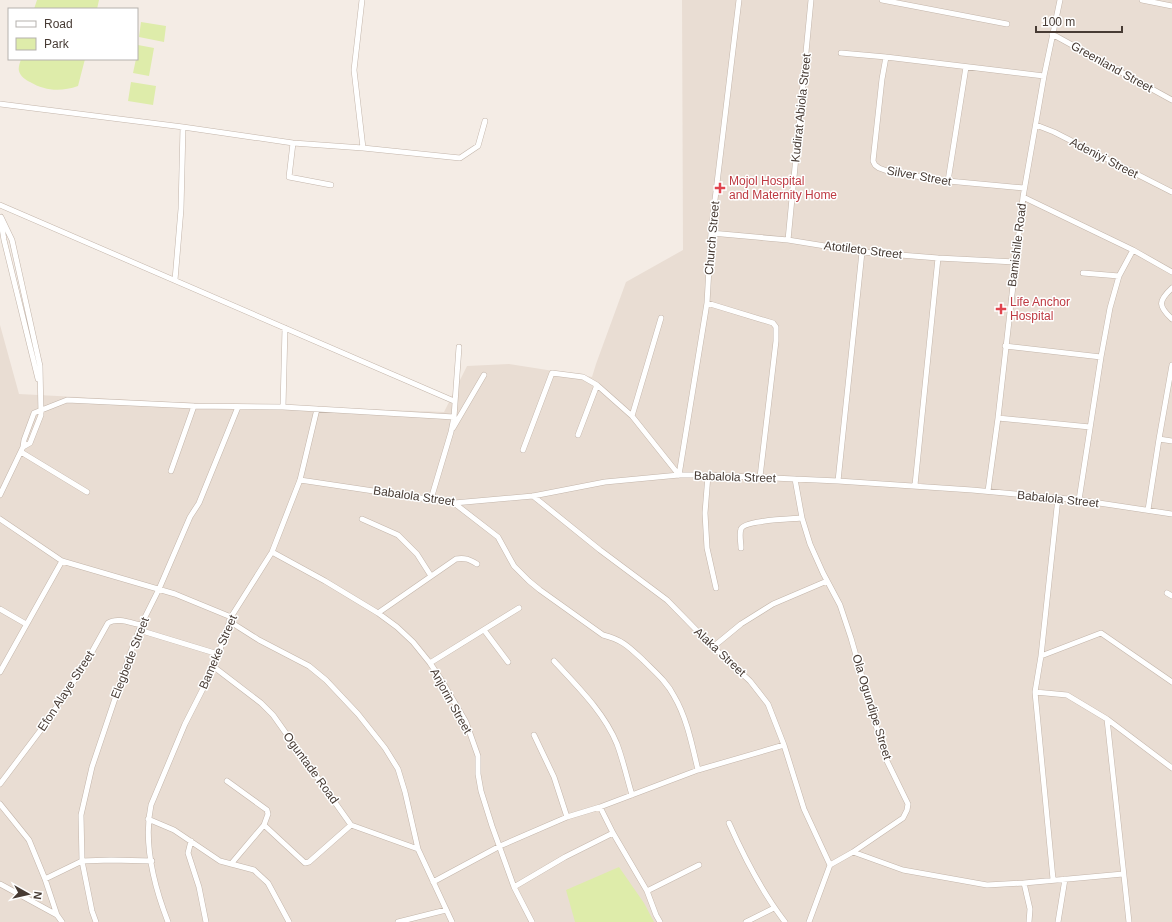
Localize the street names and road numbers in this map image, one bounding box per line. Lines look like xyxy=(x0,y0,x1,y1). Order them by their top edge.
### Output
street label: Greenland Street xyxy=(1069,39,1156,96)
street label: Kudirat Abiola Street xyxy=(788,52,814,163)
street label: Adeniyi Street xyxy=(1068,135,1141,181)
street label: Silver Street xyxy=(886,163,953,189)
street label: Church Street xyxy=(702,200,722,275)
street label: Bamishile Road xyxy=(1005,202,1029,288)
street label: Atotileto Street xyxy=(823,238,904,262)
street label: Babalola Street xyxy=(694,469,777,485)
street label: Babalola Street xyxy=(372,483,456,509)
street label: Babalola Street xyxy=(1016,488,1100,510)
street label: Bameke Street xyxy=(196,612,240,691)
street label: Elegbede Street xyxy=(108,615,152,701)
street label: Alaka Street xyxy=(691,625,749,680)
street label: Efon Alaye Street xyxy=(35,648,97,734)
street label: Ola Ogundipe Street xyxy=(849,653,895,762)
street label: Anjorin Street xyxy=(427,666,475,737)
street label: Oguntade Road xyxy=(280,730,342,806)

